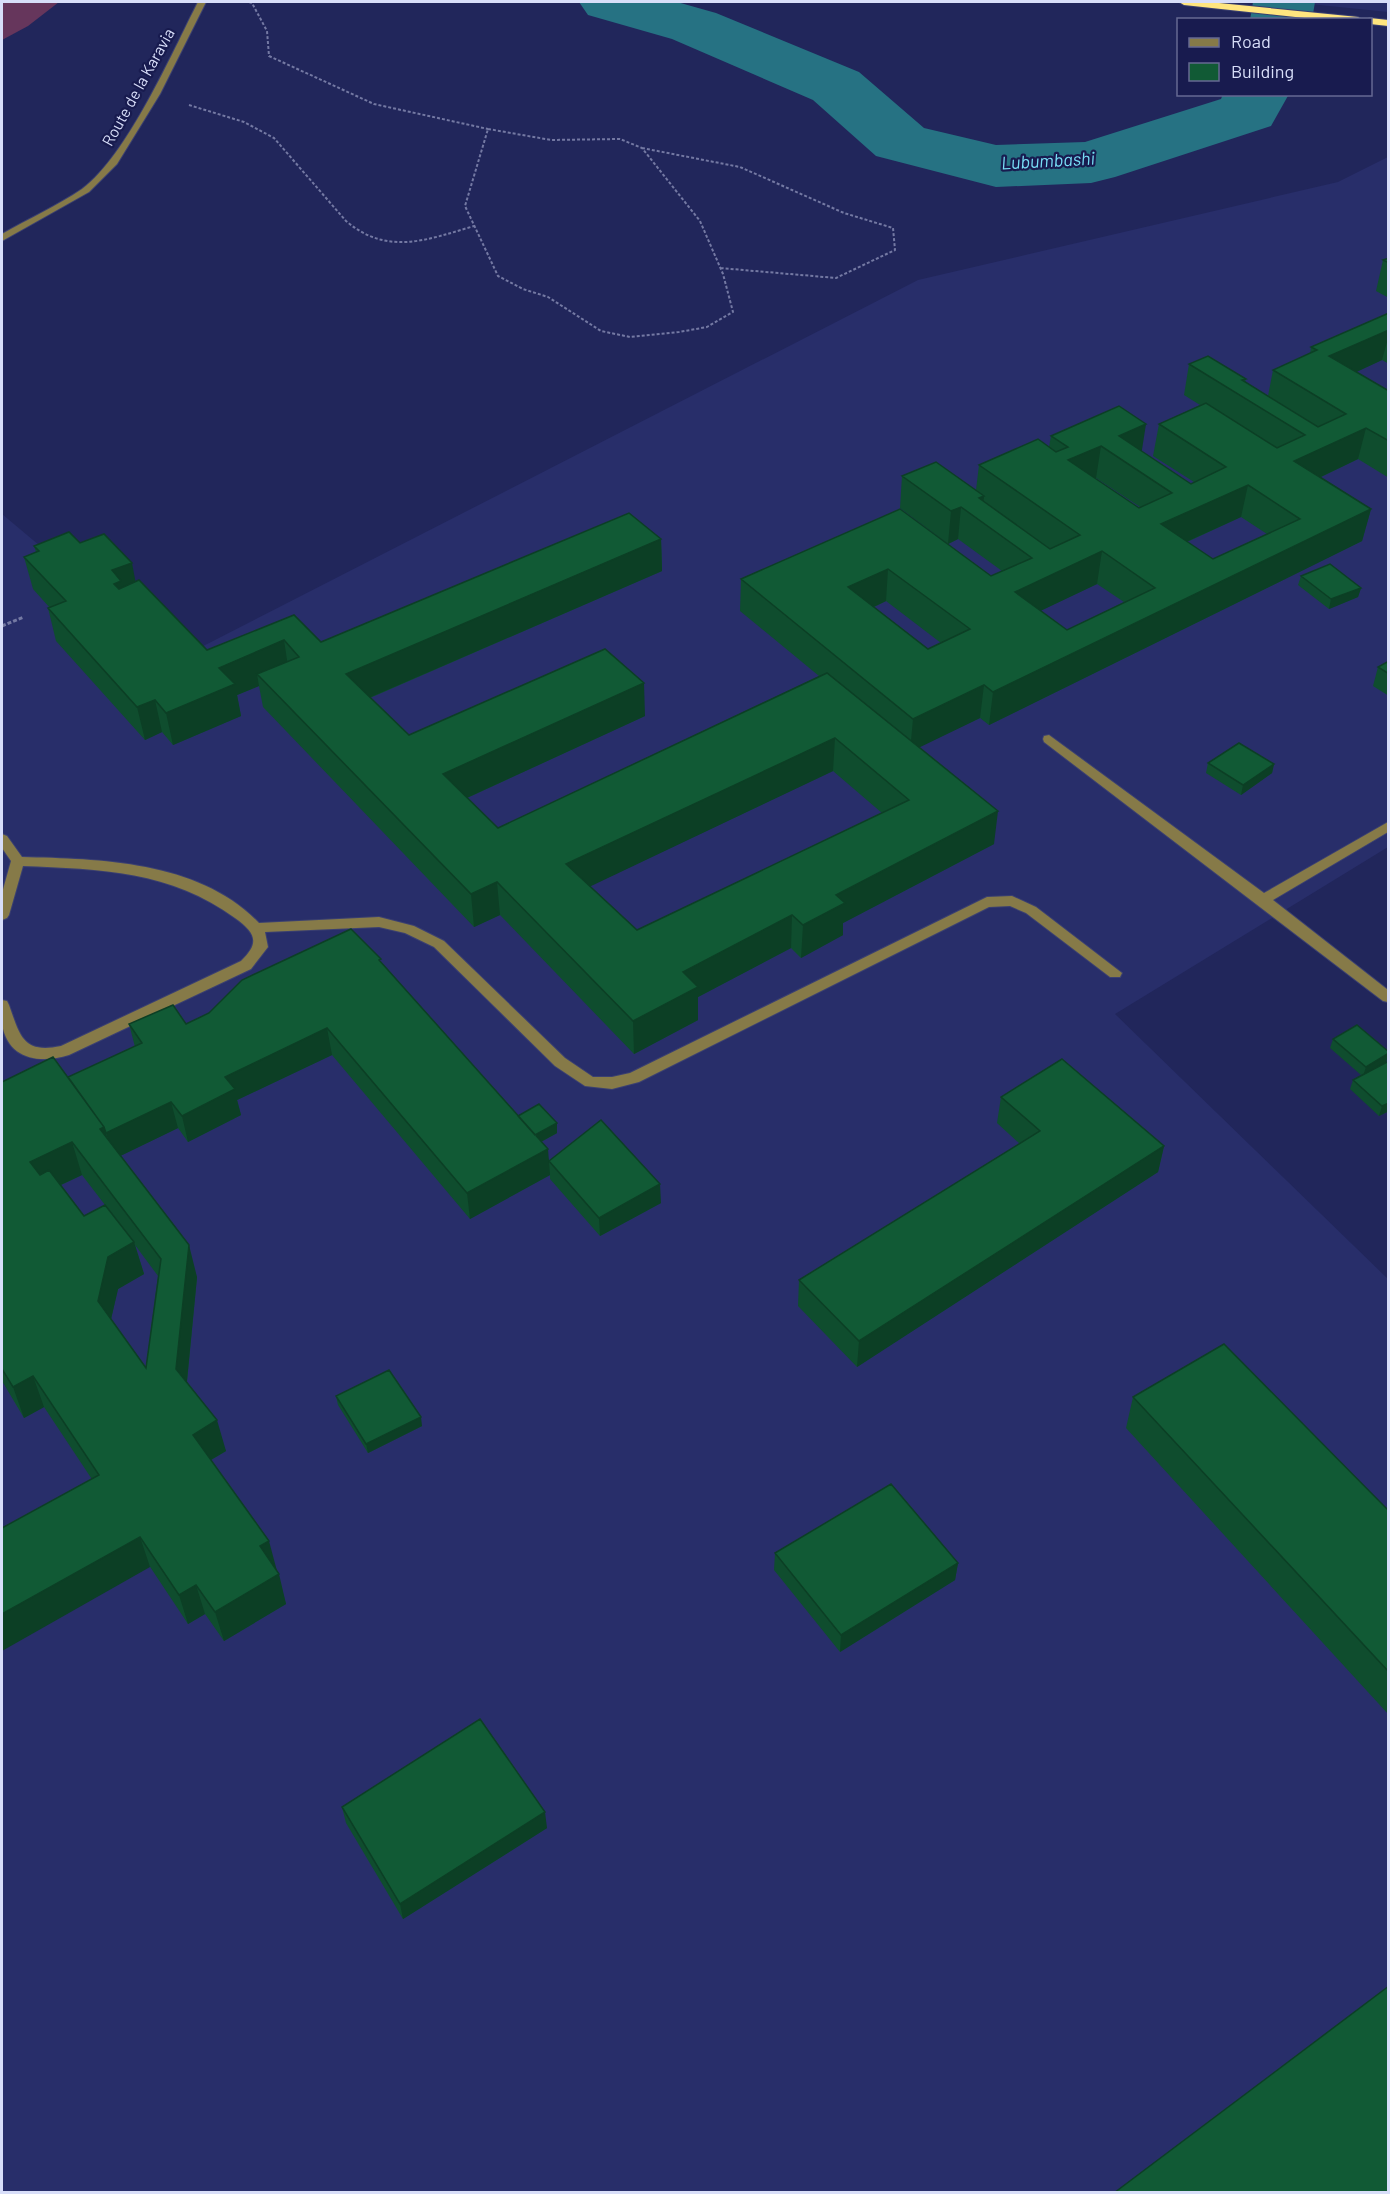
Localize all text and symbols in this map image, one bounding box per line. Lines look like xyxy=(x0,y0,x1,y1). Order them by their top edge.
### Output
legend xyxy=(1177,18,1372,96)
street label: Route de la Karavia xyxy=(97,25,178,149)
text: Road xyxy=(1231,30,1271,52)
text: Building xyxy=(1231,60,1294,82)
water label: Lubumbashi xyxy=(1000,147,1096,173)

